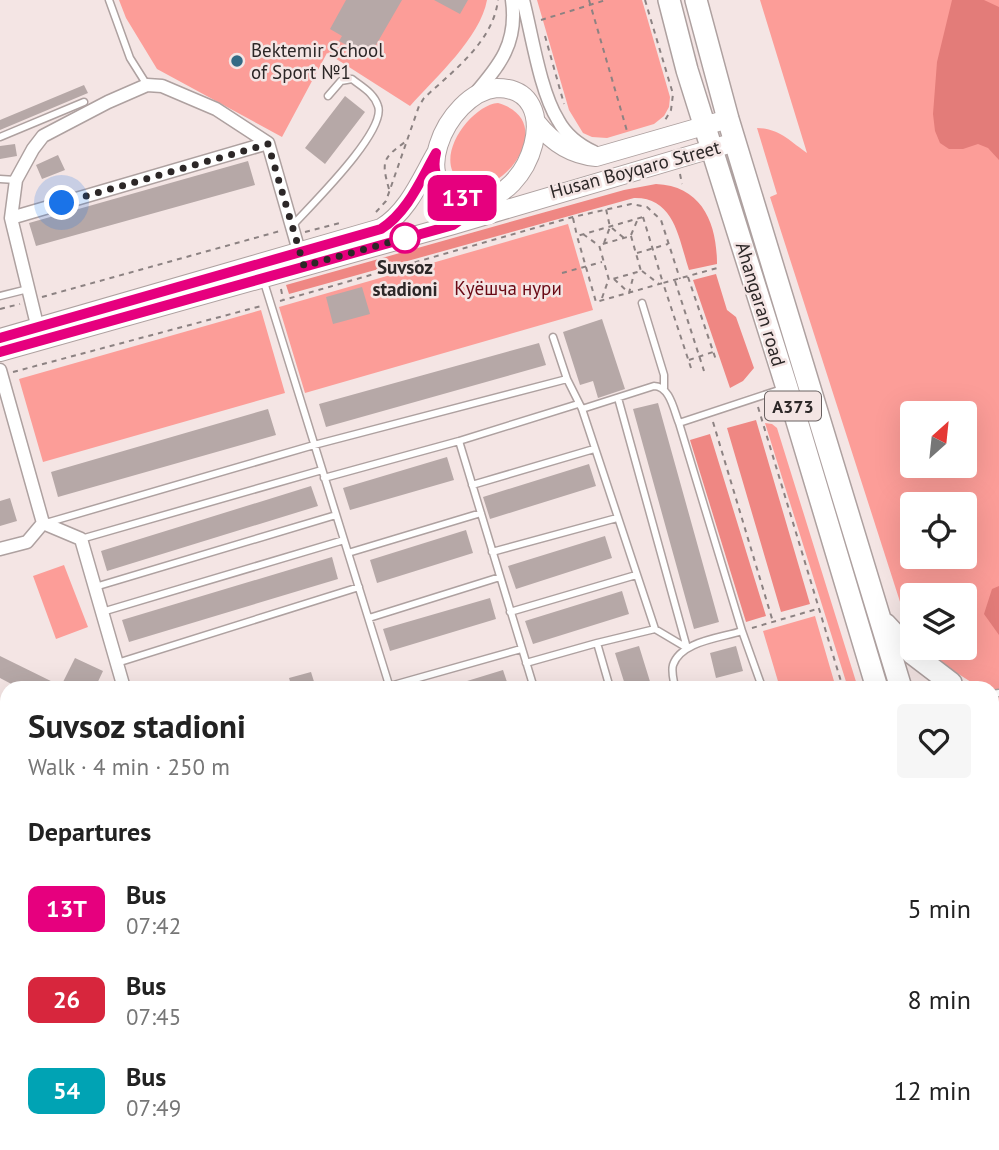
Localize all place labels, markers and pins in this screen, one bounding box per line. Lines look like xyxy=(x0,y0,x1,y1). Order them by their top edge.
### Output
place label: Bektemir School of Sport №1 xyxy=(251,38,384,84)
marker: Bektemir School of Sport №1 xyxy=(229,53,245,69)
marker: Suvsoz stadioni xyxy=(390,223,420,253)
place label: Suvsoz stadioni xyxy=(372,255,438,301)

